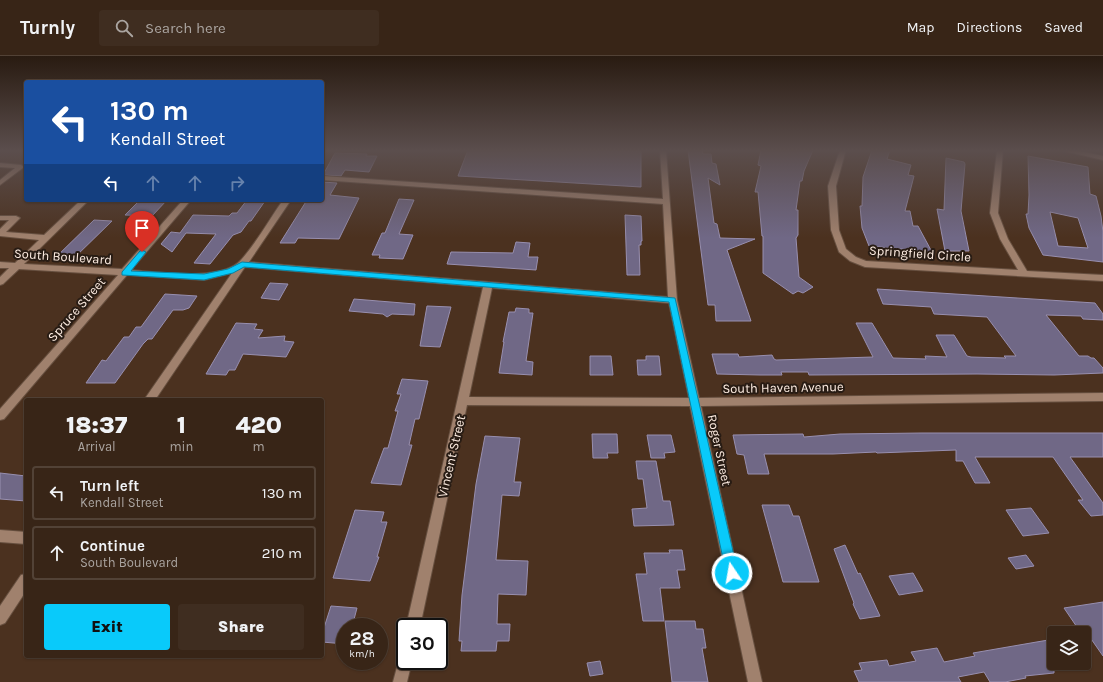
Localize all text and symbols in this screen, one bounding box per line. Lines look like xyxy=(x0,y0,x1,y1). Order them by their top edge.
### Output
search box xyxy=(99,10,379,46)
text: Turnly xyxy=(20,17,75,39)
icon: search xyxy=(113,17,135,39)
text: Search here xyxy=(145,19,226,37)
text: Map xyxy=(907,19,935,36)
text: Directions xyxy=(957,19,1022,36)
text: Saved xyxy=(1044,19,1083,36)
text: 130 m xyxy=(110,94,189,127)
icon: left xyxy=(44,96,96,148)
text: Kendall Street xyxy=(110,128,225,150)
icon: left xyxy=(100,172,122,194)
icon: ahead xyxy=(142,172,164,194)
icon: ahead xyxy=(184,172,206,194)
icon: right xyxy=(226,172,248,194)
pin xyxy=(125,211,159,252)
icon: arrive xyxy=(131,217,153,239)
street label: Springfield Circle xyxy=(868,242,972,265)
street label: South Boulevard xyxy=(13,246,112,267)
street label: Spruce Street xyxy=(44,274,108,345)
street label: South Haven Avenue xyxy=(722,379,844,396)
text: 18:37 xyxy=(66,411,127,439)
text: 1 xyxy=(177,411,186,439)
text: 420 xyxy=(235,411,282,439)
street label: Vincent Street xyxy=(435,413,468,499)
street label: Roger Street xyxy=(705,413,734,487)
text: Arrival xyxy=(78,439,116,454)
text: min xyxy=(169,439,193,454)
text: m xyxy=(253,439,265,454)
text: Turn left xyxy=(80,477,139,495)
icon: left xyxy=(46,482,68,504)
text: 130 m xyxy=(262,484,302,502)
text: Kendall Street xyxy=(80,495,163,510)
text: Continue xyxy=(80,537,145,555)
icon: ahead xyxy=(46,542,68,564)
text: 210 m xyxy=(262,544,302,562)
position arrow xyxy=(711,552,753,594)
text: South Boulevard xyxy=(80,555,178,570)
button: Exit xyxy=(44,604,170,650)
button: Share xyxy=(178,604,304,650)
speed limit sign: 30 xyxy=(396,618,448,670)
map controls xyxy=(1047,626,1091,670)
button: layers xyxy=(1047,626,1091,670)
text: 28 xyxy=(349,627,375,650)
text: km/h xyxy=(349,648,375,660)

